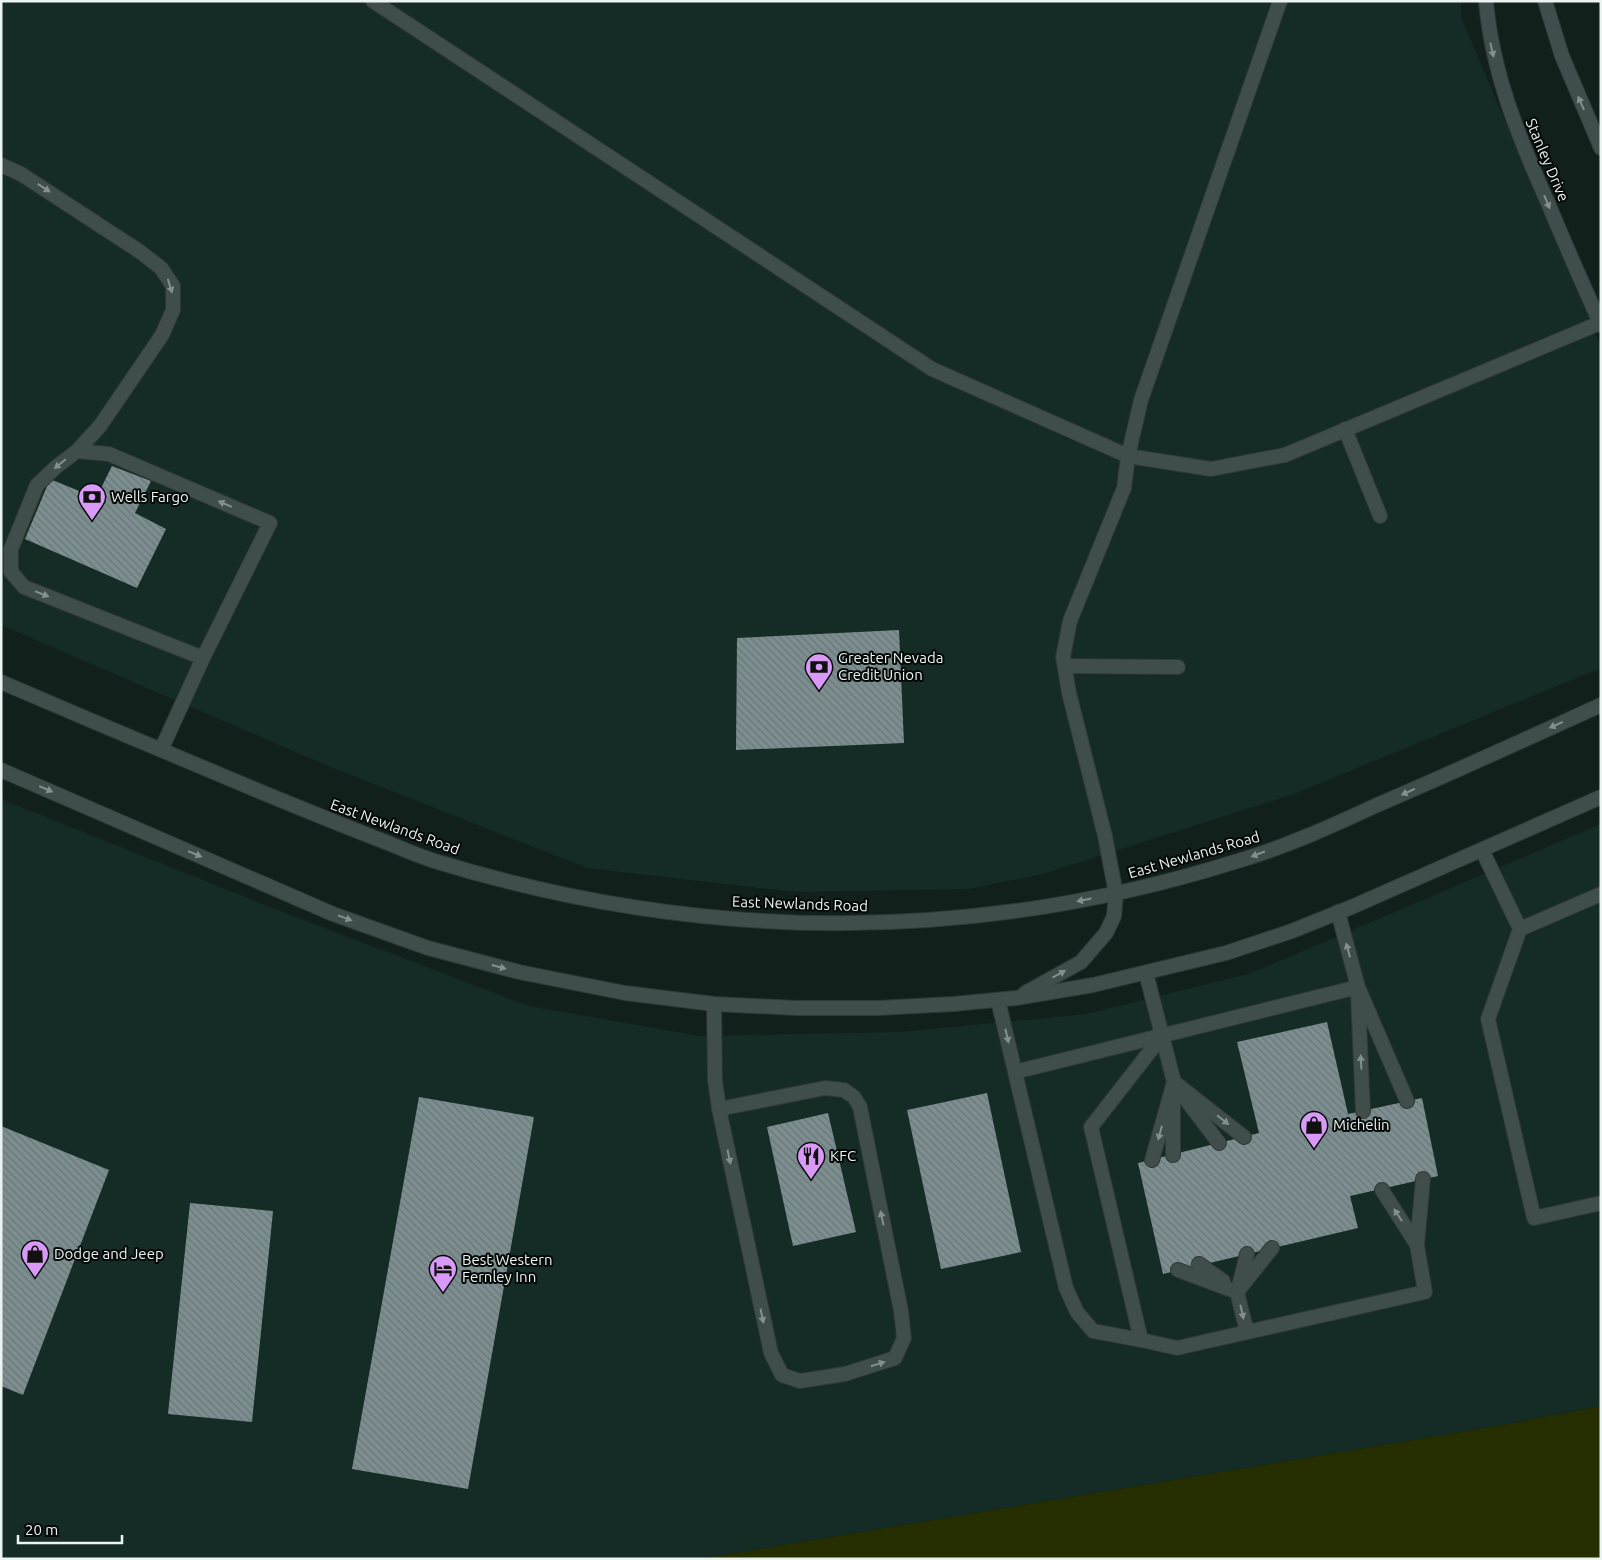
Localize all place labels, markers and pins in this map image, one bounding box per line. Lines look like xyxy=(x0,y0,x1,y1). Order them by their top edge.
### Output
bank icon: Wells Fargo xyxy=(77,482,107,521)
place label: Wells Fargo xyxy=(111,488,189,505)
place label: Greater Nevada Credit Union xyxy=(838,649,943,683)
bank icon: Greater Nevada Credit Union xyxy=(804,652,834,691)
shop icon: Michelin xyxy=(1299,1110,1329,1149)
place label: Michelin xyxy=(1333,1116,1390,1133)
restaurant icon: KFC xyxy=(796,1141,826,1180)
place label: KFC xyxy=(830,1147,856,1164)
shop icon: Dodge and Jeep xyxy=(20,1239,50,1278)
place label: Dodge and Jeep xyxy=(54,1245,164,1262)
place label: Best Western Fernley Inn xyxy=(462,1251,552,1285)
hotel icon: Best Western Fernley Inn xyxy=(428,1254,458,1293)

